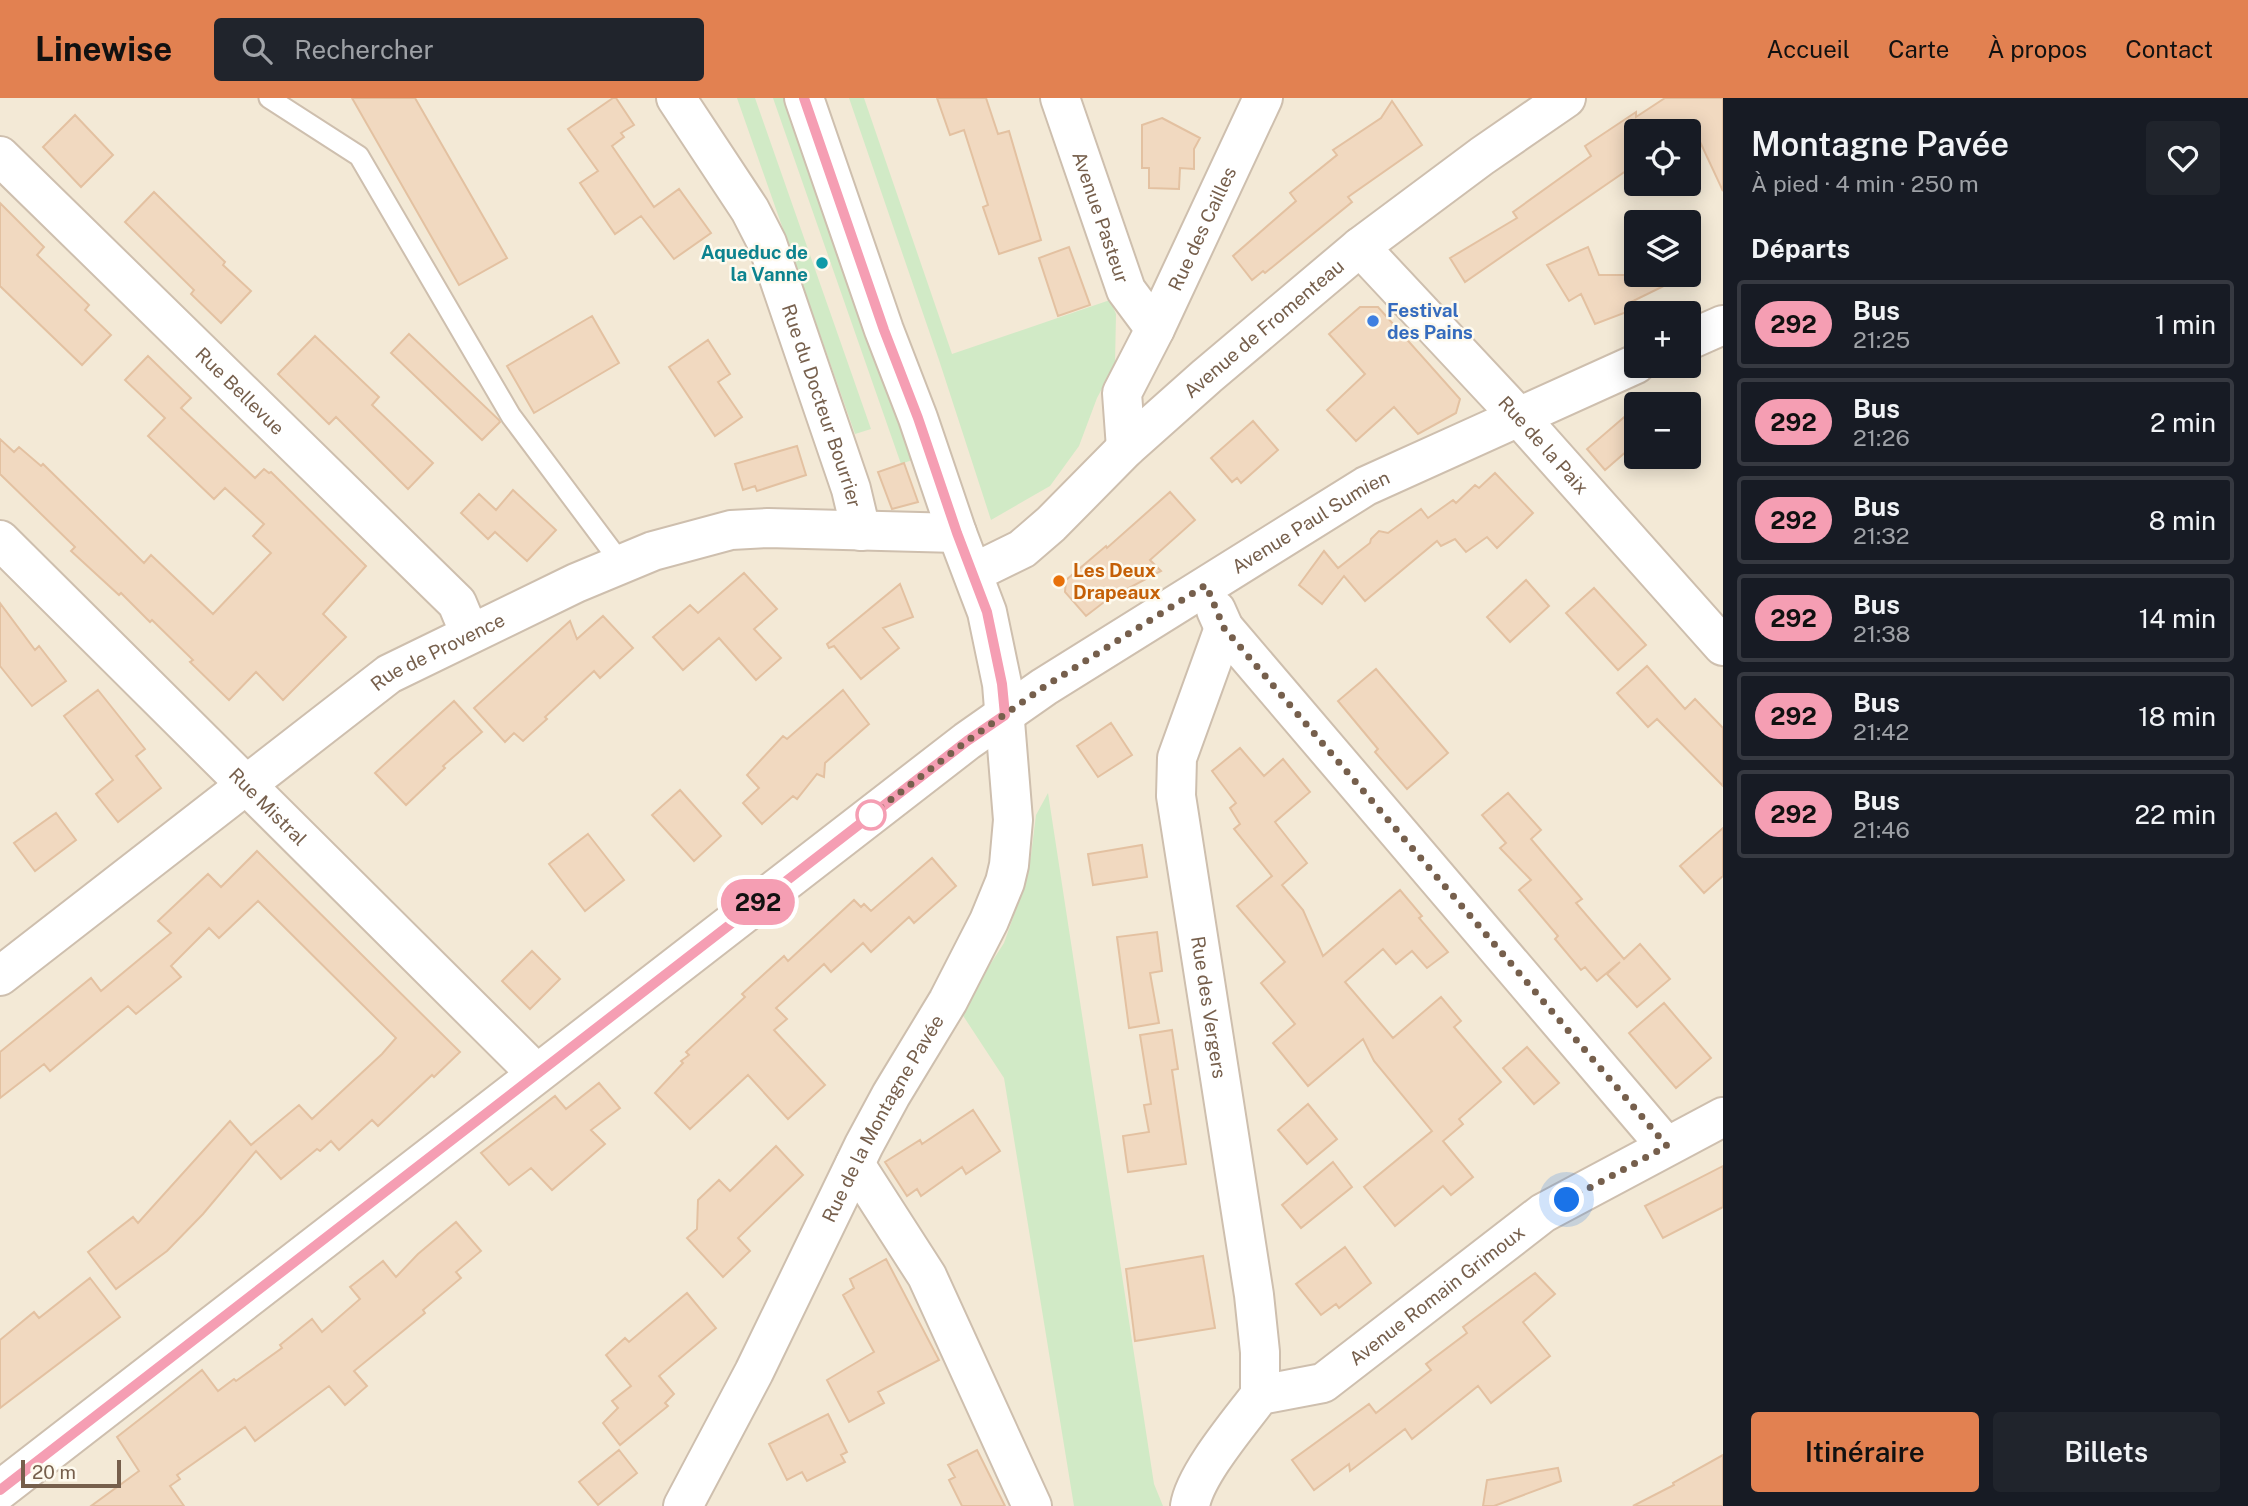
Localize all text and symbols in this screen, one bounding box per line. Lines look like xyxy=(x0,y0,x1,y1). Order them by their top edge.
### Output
search box xyxy=(214,18,704,81)
text: Linewise xyxy=(35,30,172,68)
icon: search xyxy=(238,30,276,68)
text: Rechercher xyxy=(294,34,434,65)
text: Accueil xyxy=(1767,35,1850,63)
text: Carte xyxy=(1888,35,1949,63)
text: À propos xyxy=(1987,35,2087,63)
text: Contact xyxy=(2125,35,2213,63)
map controls xyxy=(1624,119,1701,469)
button: locate xyxy=(1624,119,1701,196)
button: heart xyxy=(2146,121,2220,195)
text: Montagne Pavée xyxy=(1751,125,2009,163)
street label: Avenue Pasteur xyxy=(1068,148,1134,286)
street label: Rue des Cailles xyxy=(1164,163,1240,294)
text: À pied · 4 min · 250 m xyxy=(1751,170,1979,197)
button: layers xyxy=(1624,210,1701,287)
text: Départs xyxy=(1751,233,1850,264)
place label: Aqueduc de la Vanne xyxy=(701,241,808,285)
marker: Aqueduc de la Vanne xyxy=(814,255,830,271)
street label: Avenue de Fromenteau xyxy=(1179,255,1348,402)
text: Bus xyxy=(1853,295,1900,326)
place label: Festival des Pains xyxy=(1387,299,1473,343)
street label: Rue du Docteur Bourrier xyxy=(778,301,866,509)
button: + xyxy=(1624,301,1701,378)
text: 1 min xyxy=(2155,309,2216,340)
text: 292 xyxy=(1770,310,1817,338)
marker: Festival des Pains xyxy=(1365,313,1381,329)
text: 21:25 xyxy=(1853,326,1910,353)
street label: Rue Bellevue xyxy=(191,343,289,439)
street label: Rue de la Paix xyxy=(1494,391,1593,499)
button: − xyxy=(1624,392,1701,469)
text: Bus xyxy=(1853,393,1900,424)
text: 2 min xyxy=(2150,407,2216,438)
text: 292 xyxy=(1770,408,1817,436)
text: 21:26 xyxy=(1853,424,1910,451)
street label: Avenue Paul Sumien xyxy=(1228,466,1393,578)
text: Bus xyxy=(1853,491,1900,522)
text: 8 min xyxy=(2149,505,2216,536)
text: 292 xyxy=(1770,506,1817,534)
text: 21:32 xyxy=(1853,522,1909,549)
place label: Les Deux Drapeaux xyxy=(1073,559,1161,603)
marker: Les Deux Drapeaux xyxy=(1051,573,1067,589)
text: Bus xyxy=(1853,589,1900,620)
text: 14 min xyxy=(2139,603,2216,634)
text: 292 xyxy=(1770,604,1817,632)
street label: Rue de Provence xyxy=(366,608,508,695)
text: 21:38 xyxy=(1853,620,1911,647)
text: Bus xyxy=(1853,687,1900,718)
text: 18 min xyxy=(2138,701,2216,732)
text: 292 xyxy=(1770,702,1817,730)
text: 21:42 xyxy=(1853,718,1909,745)
street label: Rue Mistral xyxy=(225,763,312,850)
text: Bus xyxy=(1853,785,1900,816)
text: 22 min xyxy=(2135,799,2216,830)
unlabelled marker xyxy=(856,800,886,830)
text: 292 xyxy=(1770,800,1817,828)
text: 21:46 xyxy=(1853,816,1910,843)
line badge: 292 xyxy=(718,879,798,925)
text: 292 xyxy=(735,888,781,916)
street label: Rue des Vergers xyxy=(1187,935,1231,1080)
street label: Rue de la Montagne Pavée xyxy=(817,1011,948,1226)
your location xyxy=(1549,1182,1584,1217)
street label: Avenue Romain Grimoux xyxy=(1345,1220,1529,1370)
button: Itinéraire xyxy=(1751,1412,1979,1492)
button: Billets xyxy=(1993,1412,2220,1492)
scale bar xyxy=(21,1457,121,1489)
text: 20 m xyxy=(32,1461,76,1483)

